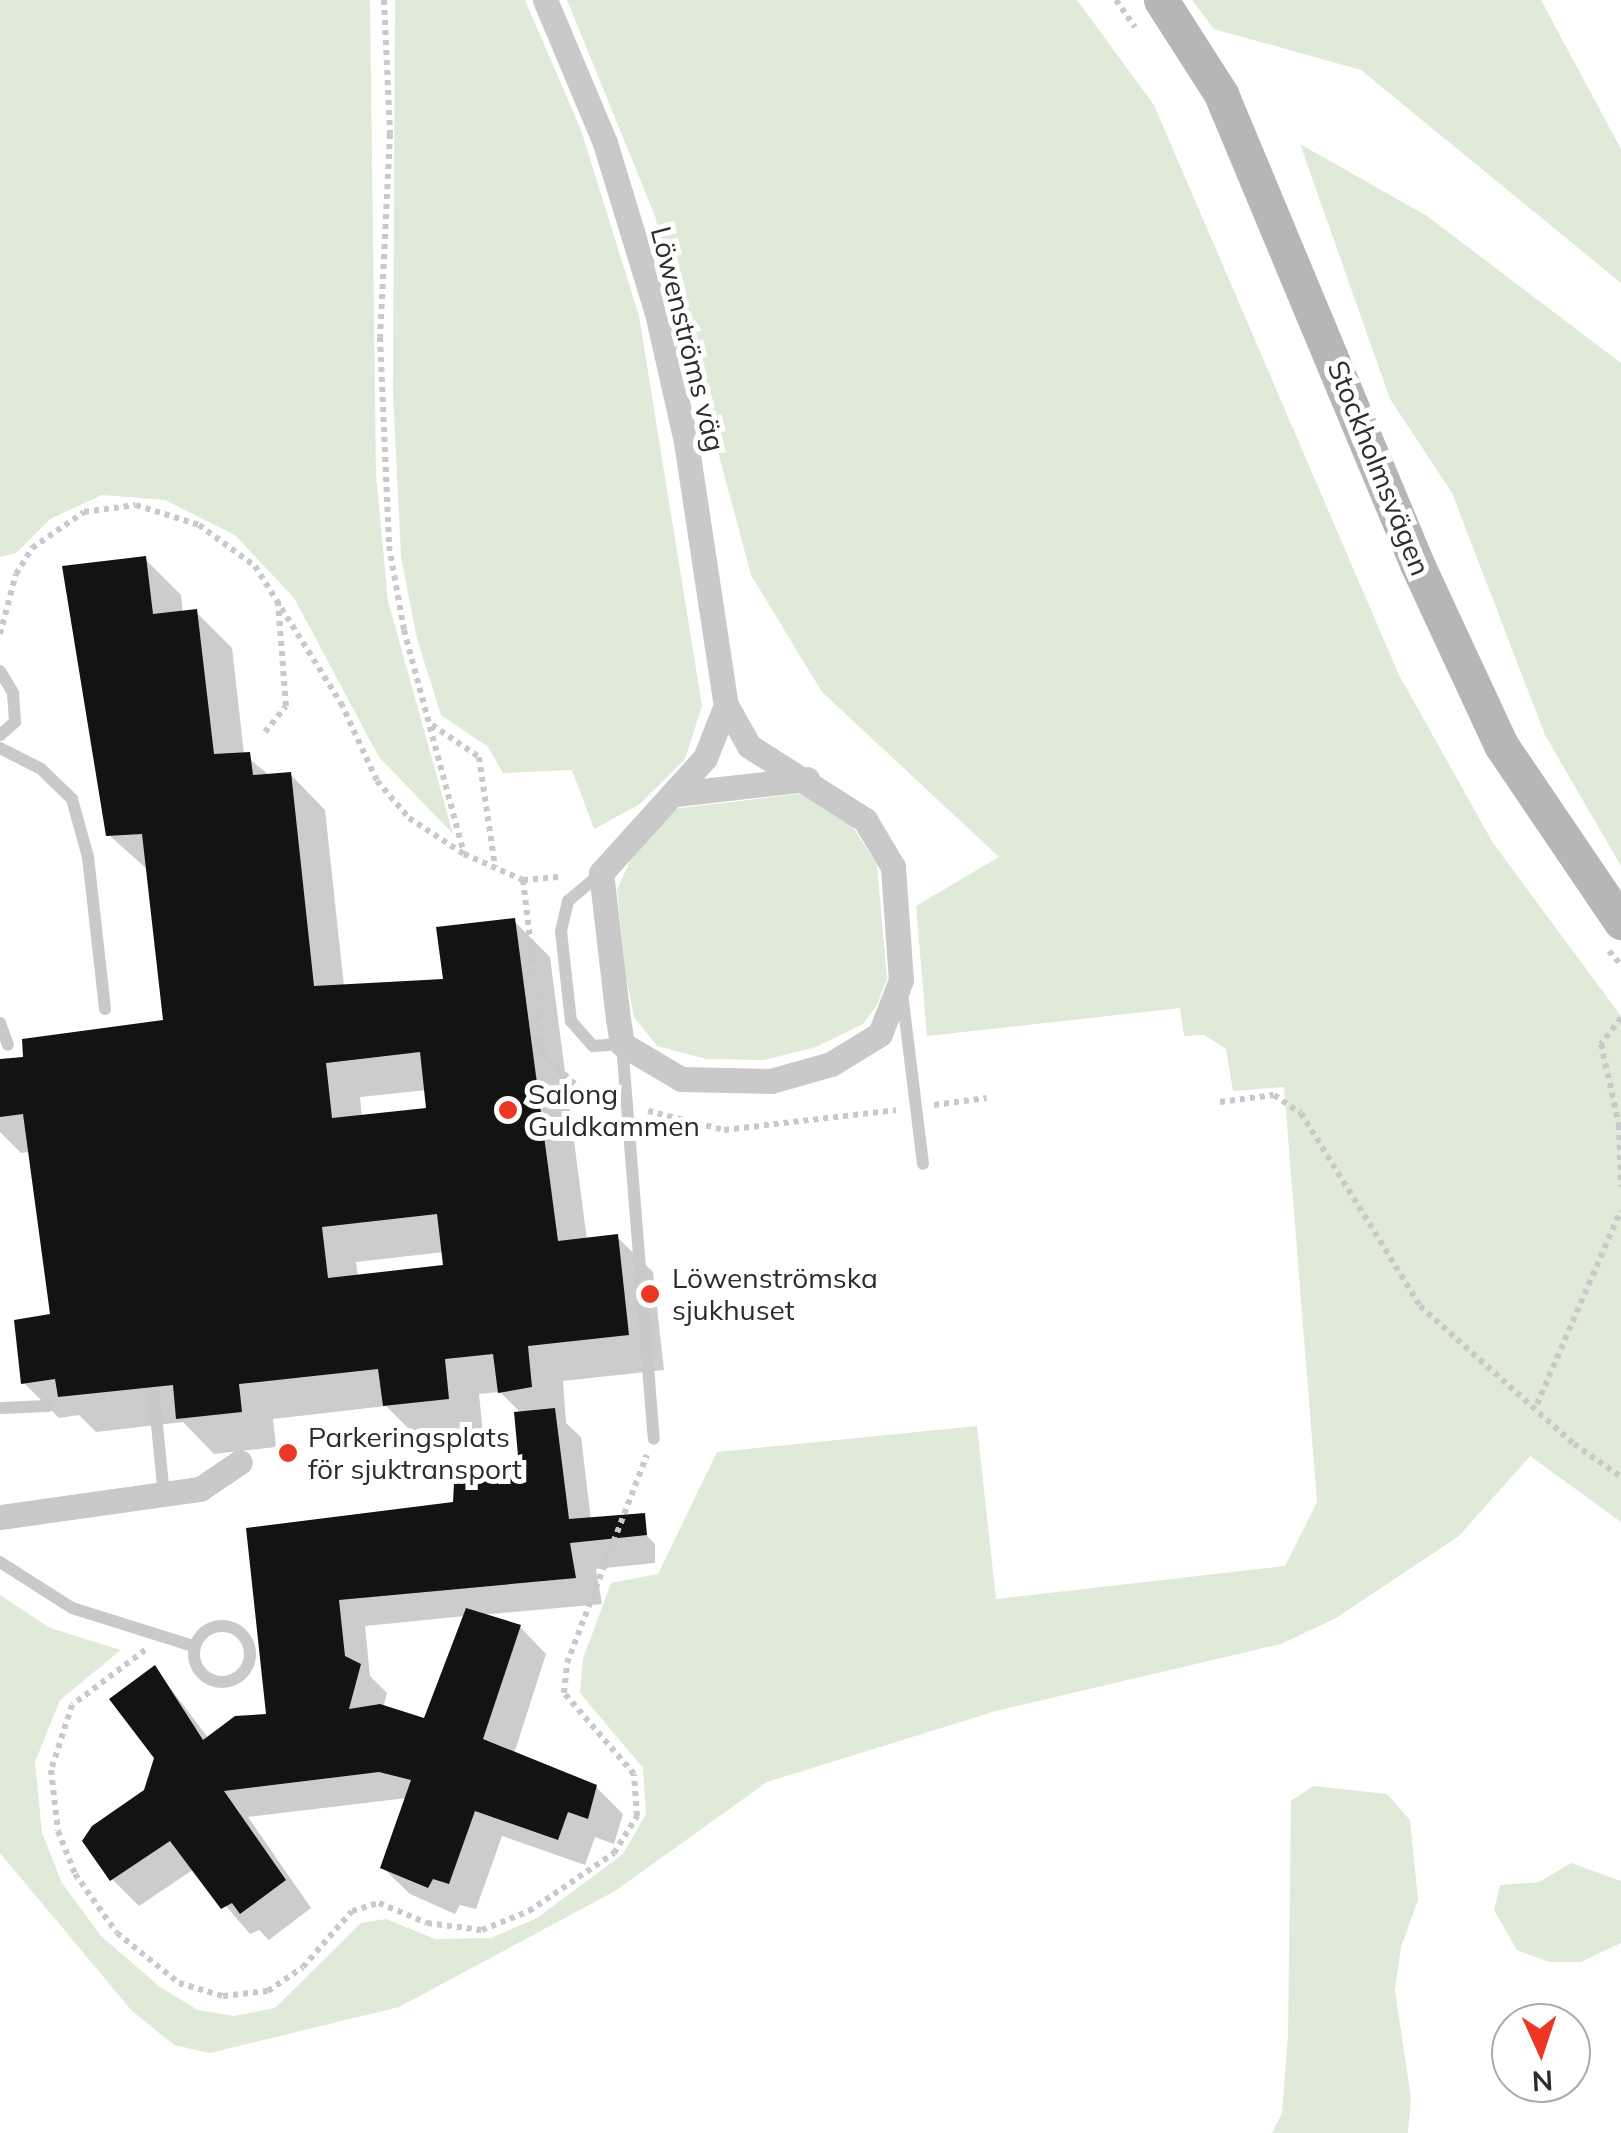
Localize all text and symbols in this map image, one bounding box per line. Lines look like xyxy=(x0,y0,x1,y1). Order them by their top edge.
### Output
street label: Löwenströms väg xyxy=(644,223,732,455)
street label: Stockholmsvägen xyxy=(1321,356,1437,580)
place label: Salong Guldkammen xyxy=(528,1077,700,1143)
marker: Salong Guldkammen xyxy=(497,1099,519,1121)
place label: Löwenströmska sjukhuset xyxy=(672,1261,878,1327)
marker: Löwenströmska sjukhuset xyxy=(637,1281,663,1307)
place label: Parkeringsplats för sjuktransport xyxy=(308,1420,522,1486)
marker: Parkeringsplats för sjuktransport xyxy=(277,1442,299,1464)
north arrow xyxy=(1491,2003,1591,2103)
text: N xyxy=(1531,2063,1554,2099)

